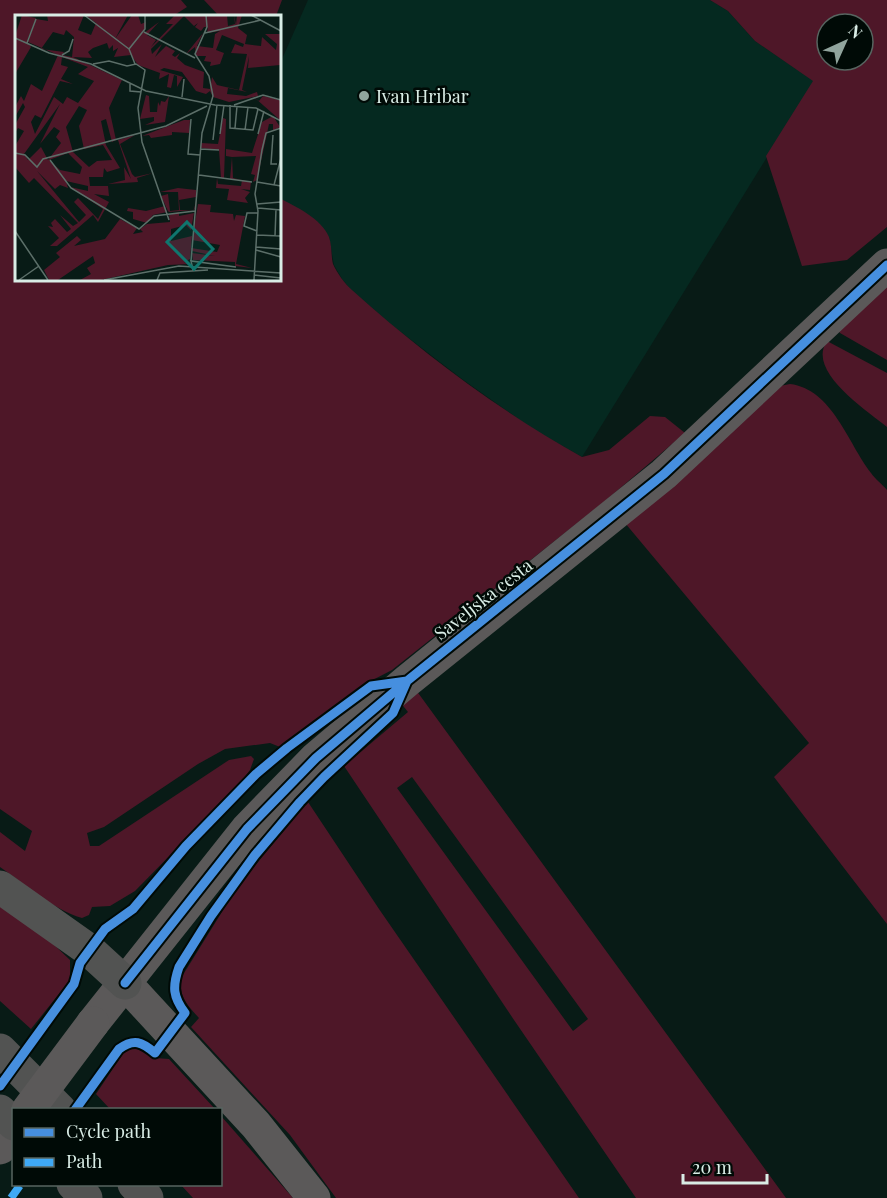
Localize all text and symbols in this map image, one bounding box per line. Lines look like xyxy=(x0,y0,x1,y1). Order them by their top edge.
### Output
north arrow xyxy=(815,12,875,72)
inset map xyxy=(15,15,280,280)
text: N xyxy=(844,20,868,43)
place label: Ivan Hribar xyxy=(376,84,469,108)
marker: Ivan Hribar xyxy=(357,89,371,103)
street label: Saveljska cesta xyxy=(429,553,537,645)
legend xyxy=(12,1108,222,1186)
text: Cycle path xyxy=(66,1119,151,1143)
scale bar xyxy=(683,1147,767,1185)
text: Path xyxy=(66,1149,103,1173)
text: 20 m xyxy=(692,1155,732,1179)

